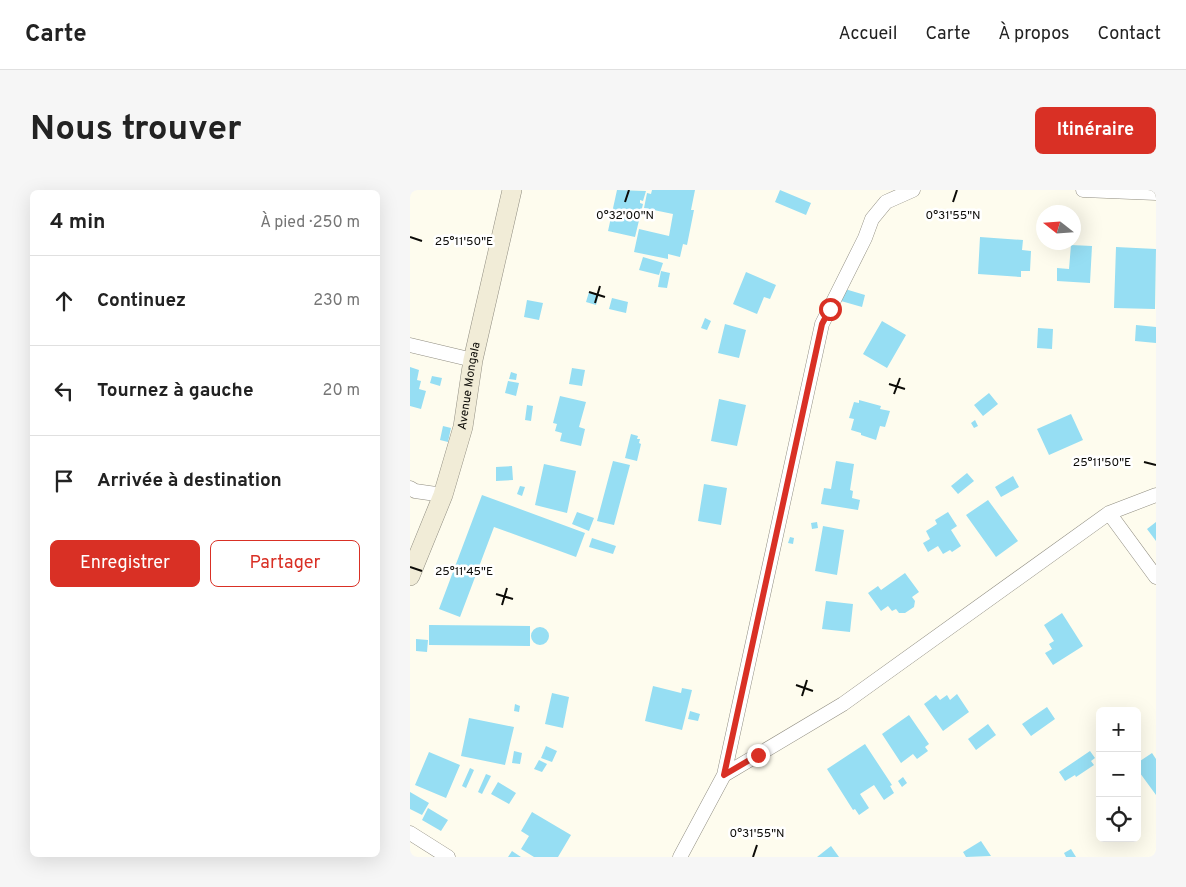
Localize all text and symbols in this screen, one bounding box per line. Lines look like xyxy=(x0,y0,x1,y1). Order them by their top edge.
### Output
text: Carte xyxy=(25,20,87,50)
text: Accueil xyxy=(838,23,897,46)
text: Carte xyxy=(925,23,970,46)
text: À propos xyxy=(998,23,1069,46)
text: Contact xyxy=(1097,23,1161,46)
button: Itinéraire xyxy=(1035,107,1156,154)
text: Nous trouver xyxy=(30,108,242,152)
north arrow xyxy=(1036,205,1081,250)
text: 0°32'00"N xyxy=(596,208,654,224)
text: 0°31'55"N xyxy=(925,208,981,224)
text: 4 min xyxy=(50,209,106,236)
text: À pied · 250 m xyxy=(260,213,360,233)
text: 25°11'50"E xyxy=(435,234,493,250)
icon: ahead xyxy=(50,287,78,315)
text: Continuez xyxy=(97,289,186,313)
text: 230 m xyxy=(313,291,360,311)
route start xyxy=(819,298,842,321)
street label: Avenue Mongala xyxy=(455,340,485,431)
icon: left xyxy=(50,377,78,405)
text: Tournez à gauche xyxy=(97,379,254,403)
text: 20 m xyxy=(323,381,360,401)
text: 25°11'50"E xyxy=(1073,455,1131,471)
icon: arrive xyxy=(50,467,78,495)
text: Arrivée à destination xyxy=(97,469,282,493)
button: Enregistrer xyxy=(50,540,200,587)
button: Partager xyxy=(210,540,360,587)
text: 25°11'45"E xyxy=(435,564,493,580)
map controls xyxy=(1096,707,1141,842)
button: + xyxy=(1096,707,1141,752)
route end xyxy=(747,744,770,767)
button: − xyxy=(1096,752,1141,797)
button: locate xyxy=(1096,797,1141,842)
text: 0°31'55"N xyxy=(729,826,785,842)

